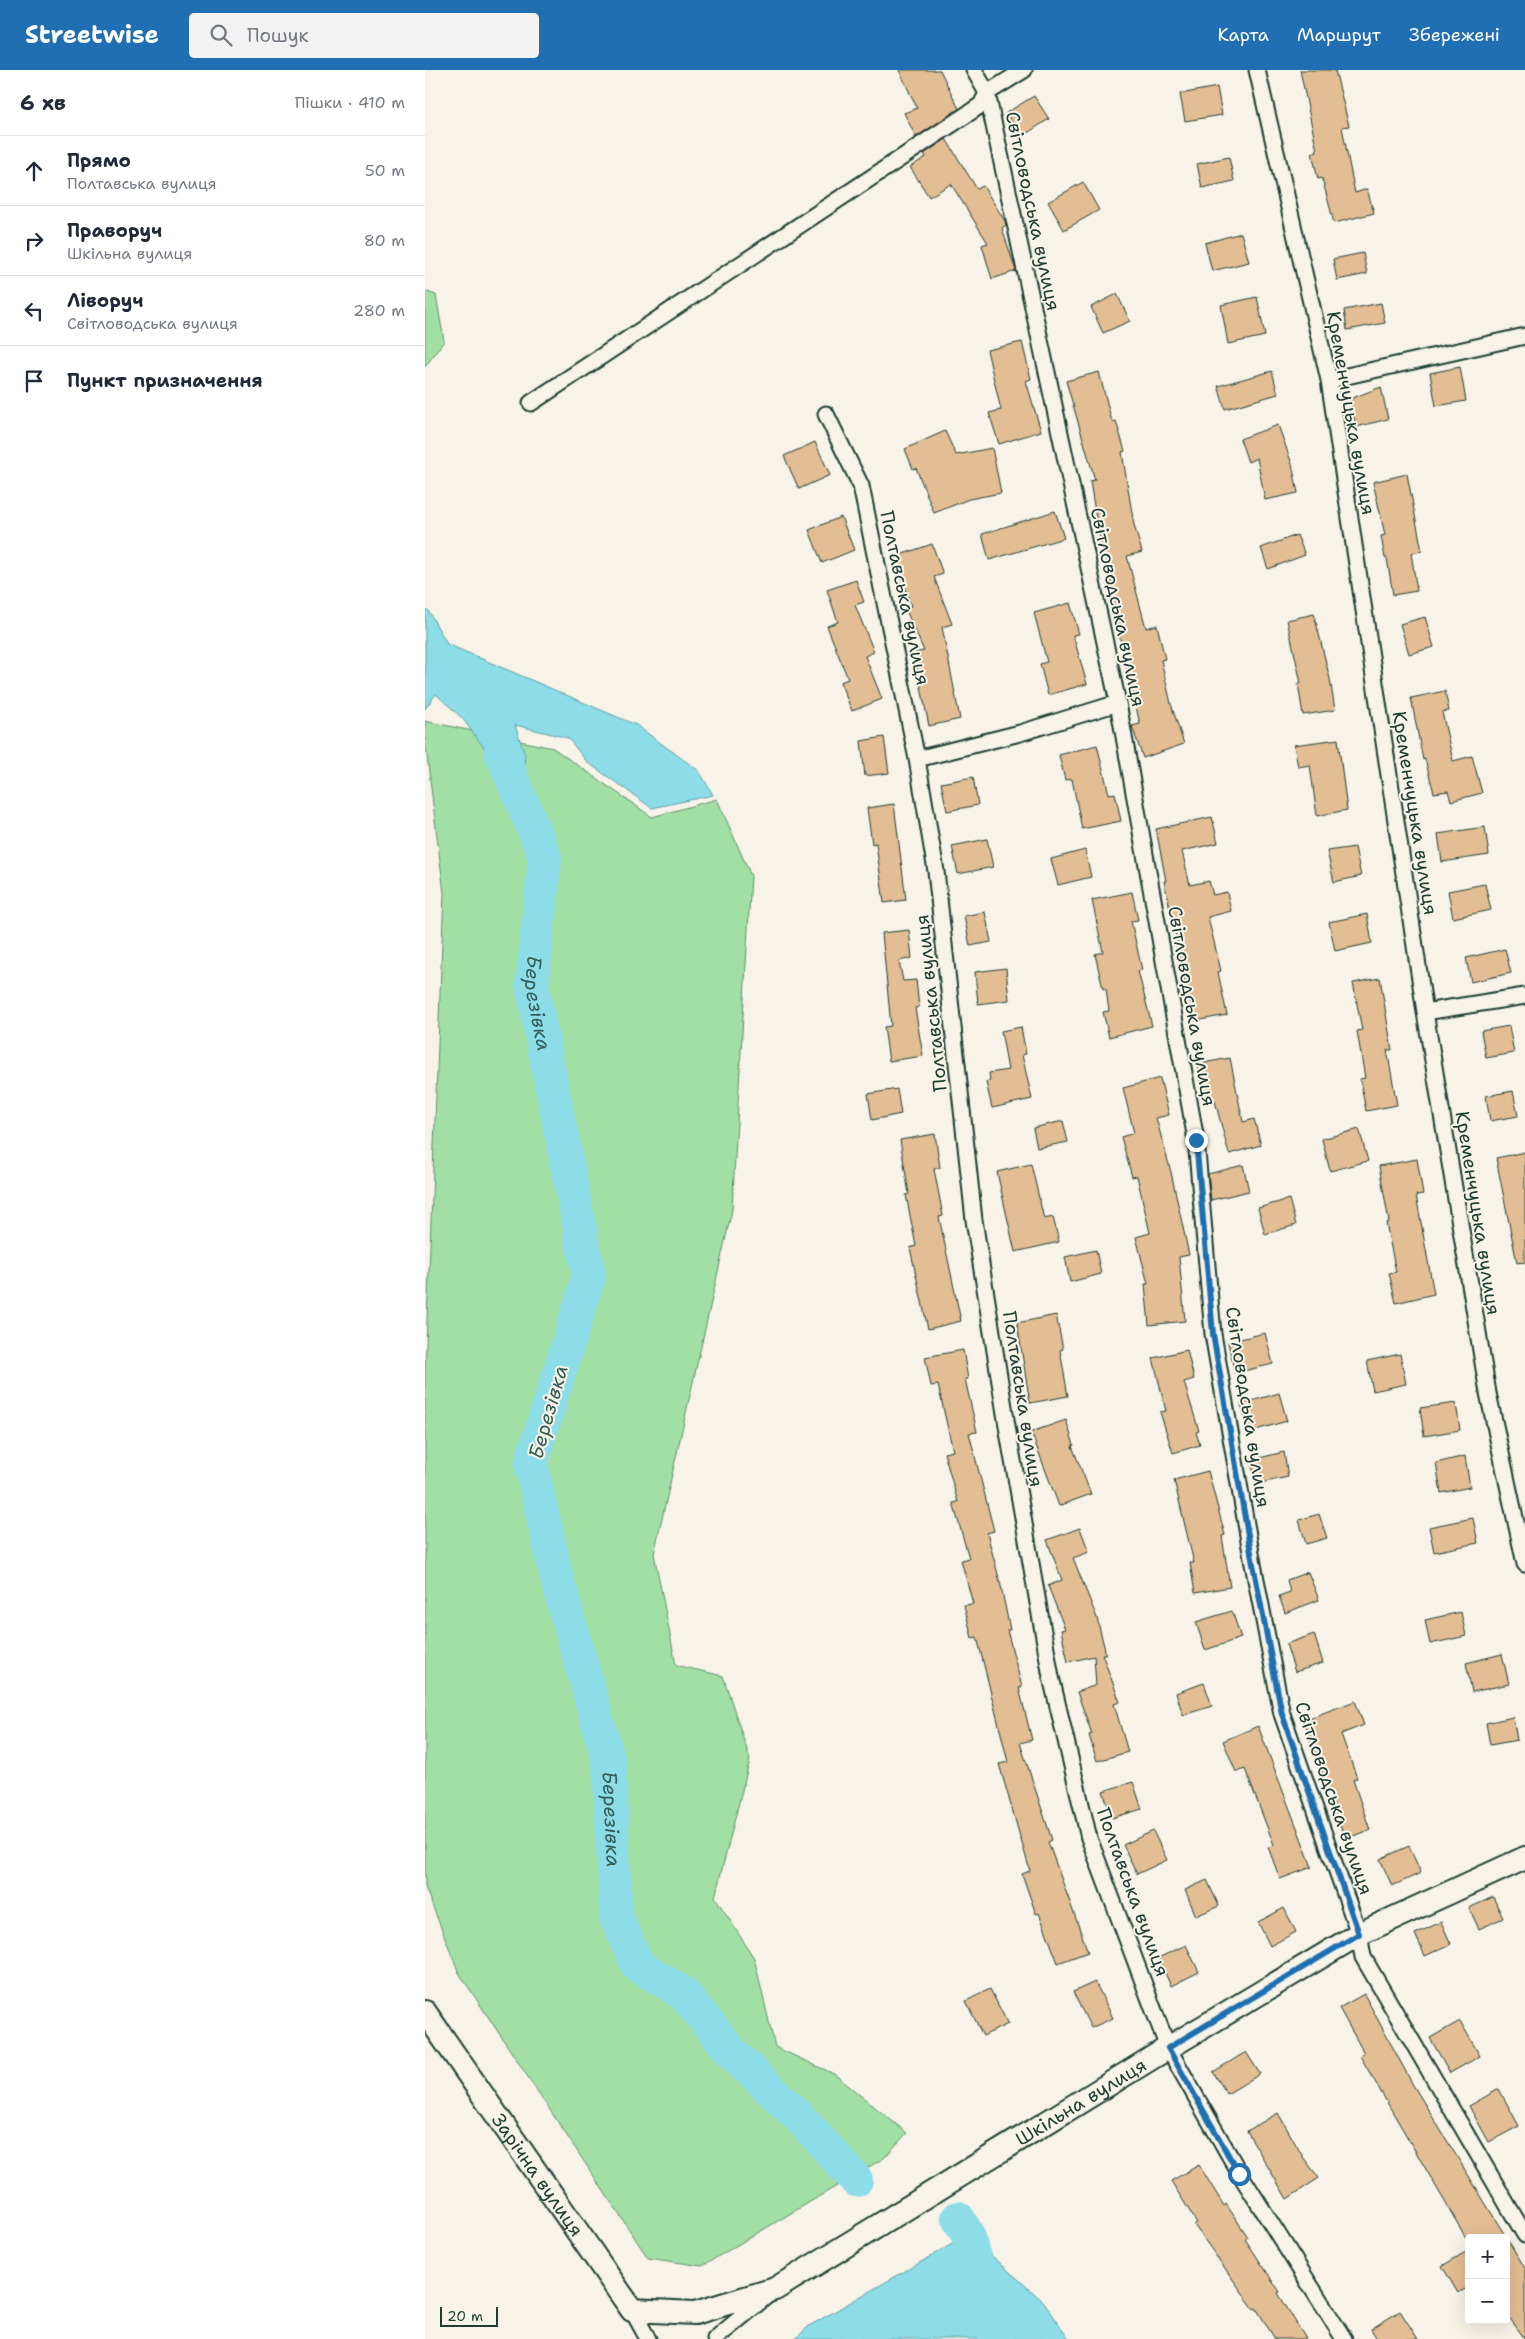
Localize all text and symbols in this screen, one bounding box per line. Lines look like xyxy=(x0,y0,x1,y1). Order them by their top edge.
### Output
search box xyxy=(189,13,539,58)
text: Streetwise xyxy=(25,19,159,51)
icon: search xyxy=(207,21,235,49)
text: Пошук xyxy=(247,23,309,48)
text: Карта xyxy=(1217,23,1269,47)
text: Маршрут xyxy=(1297,23,1381,47)
text: Збережені xyxy=(1409,23,1500,47)
text: 6 хв xyxy=(20,89,66,117)
text: Пішки · 410 m xyxy=(295,92,405,113)
street label: Світловодська вулиця xyxy=(1000,109,1066,313)
text: Прямо xyxy=(67,148,131,173)
icon: ahead xyxy=(20,157,48,185)
text: 50 m xyxy=(365,160,405,181)
text: Полтавська вулиця xyxy=(67,173,217,194)
text: Праворуч xyxy=(67,218,162,243)
icon: right xyxy=(20,227,48,255)
text: 80 m xyxy=(364,230,405,251)
text: Шкільна вулиця xyxy=(67,243,192,264)
text: Ліворуч xyxy=(67,288,143,313)
icon: left xyxy=(20,297,48,325)
text: 280 m xyxy=(353,300,405,321)
street label: Кременчуцька вулиця xyxy=(1321,309,1381,517)
text: Світловодська вулиця xyxy=(67,313,238,334)
icon: arrive xyxy=(20,367,48,395)
text: Пункт призначення xyxy=(67,368,263,393)
street label: Світловодська вулиця xyxy=(1085,505,1151,709)
street label: Полтавська вулиця xyxy=(874,508,936,688)
street label: Кременчуцька вулиця xyxy=(1387,709,1443,917)
street label: Світловодська вулиця xyxy=(1162,904,1222,1108)
street label: Полтавська вулиця xyxy=(909,913,953,1093)
water label: Березівка xyxy=(519,954,557,1053)
street label: Кременчуцька вулиця xyxy=(1450,1109,1506,1317)
route end xyxy=(1185,1129,1208,1152)
street label: Світловодська вулиця xyxy=(1220,1305,1276,1509)
street label: Полтавська вулиця xyxy=(997,1309,1049,1489)
water label: Березівка xyxy=(522,1362,574,1462)
street label: Світловодська вулиця xyxy=(1289,1698,1379,1898)
water label: Березівка xyxy=(596,1770,627,1868)
street label: Полтавська вулиця xyxy=(1091,1804,1175,1980)
street label: Шкільна вулиця xyxy=(1011,2052,1151,2151)
street label: Зарічна вулиця xyxy=(486,2108,589,2241)
route start xyxy=(1228,2163,1251,2186)
map controls xyxy=(1465,2234,1510,2324)
button: + xyxy=(1465,2234,1510,2279)
button: − xyxy=(1465,2279,1510,2324)
scale bar xyxy=(440,2304,497,2327)
text: 20 m xyxy=(447,2307,483,2325)

